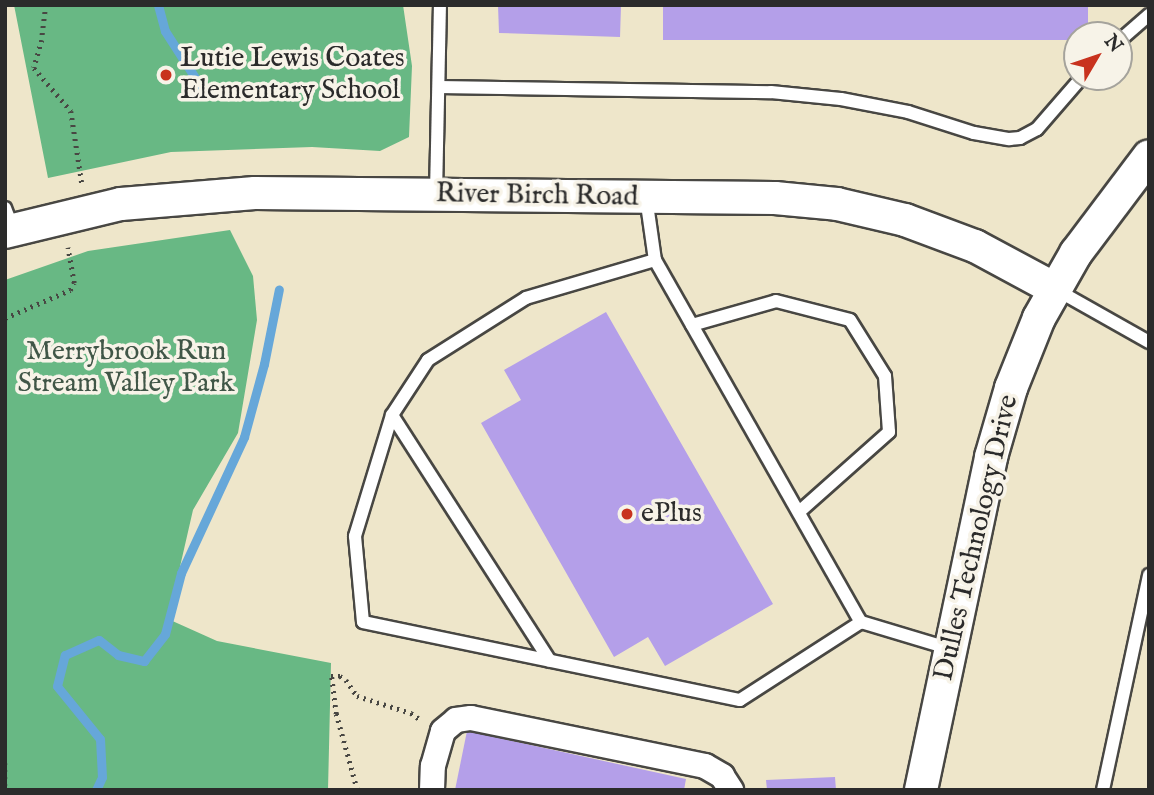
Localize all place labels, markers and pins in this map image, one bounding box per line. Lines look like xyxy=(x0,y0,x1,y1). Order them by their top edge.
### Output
place label: Lutie Lewis Coates Elementary School xyxy=(180,42,405,108)
marker: Lutie Lewis Coates Elementary School xyxy=(158,67,174,83)
place label: ePlus xyxy=(641,497,702,531)
marker: ePlus xyxy=(619,506,635,522)

